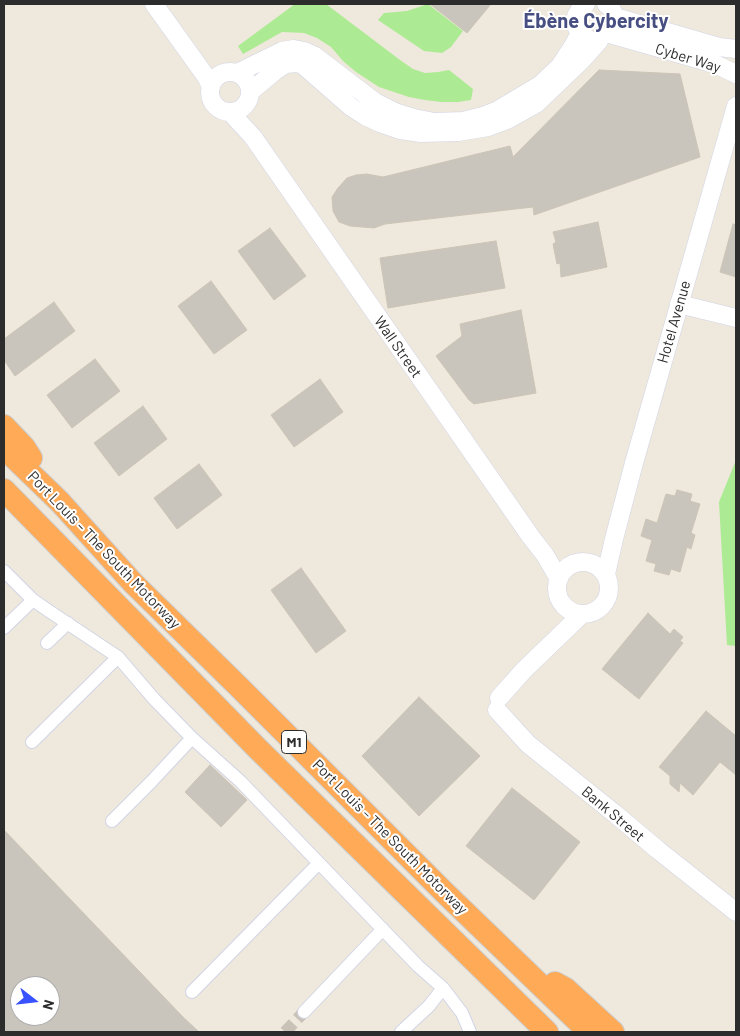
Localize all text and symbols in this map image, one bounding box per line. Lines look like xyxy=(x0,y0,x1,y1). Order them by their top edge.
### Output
district label: Ébène Cybercity xyxy=(524,9,668,33)
street label: Cyber Way xyxy=(653,40,723,76)
street label: Hotel Avenue xyxy=(654,279,694,365)
street label: Wall Street xyxy=(370,313,426,381)
street label: Port Louis – The South Motorway xyxy=(24,468,184,632)
road number: M1 xyxy=(282,730,306,754)
street label: Port Louis – The South Motorway xyxy=(309,756,471,918)
street label: Bank Street xyxy=(578,783,648,845)
north arrow xyxy=(10,976,60,1026)
text: N xyxy=(39,998,58,1012)

